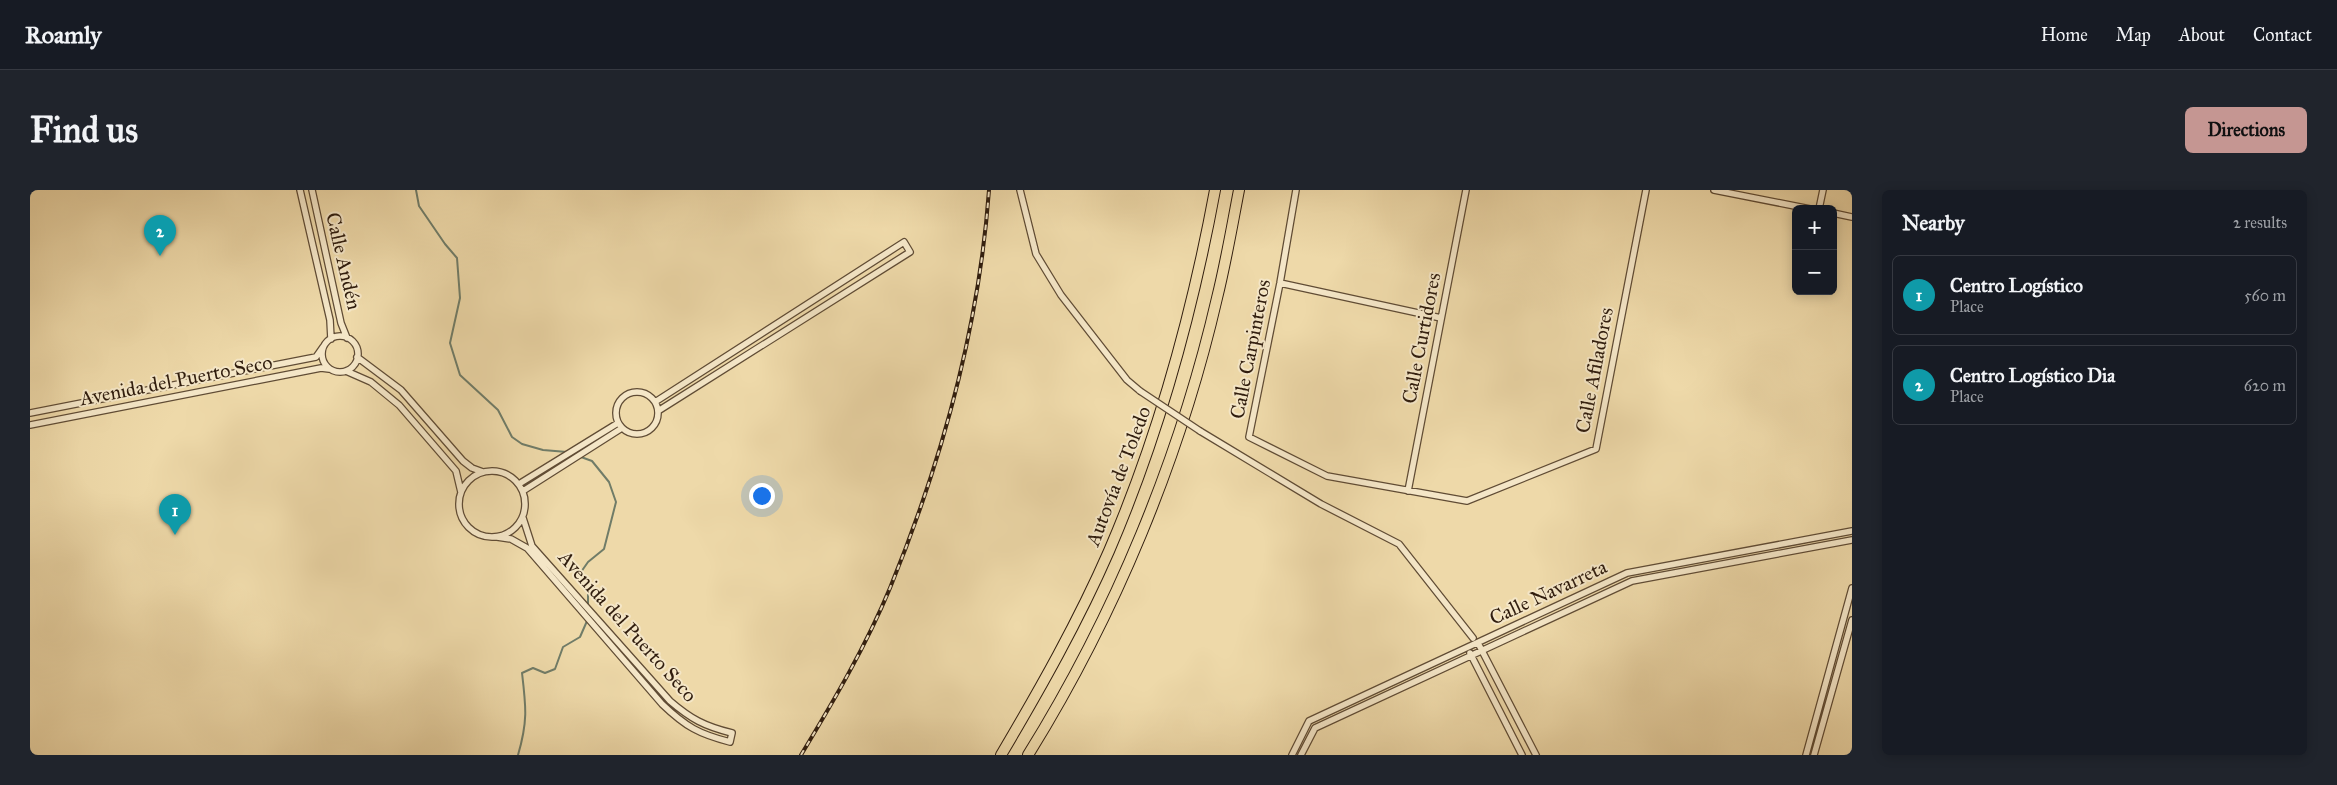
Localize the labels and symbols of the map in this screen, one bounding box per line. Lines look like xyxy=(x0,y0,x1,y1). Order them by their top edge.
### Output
street label: Calle Andén xyxy=(321,210,367,312)
pin: 2 xyxy=(144,215,176,256)
street label: Calle Curtidores xyxy=(1397,270,1445,406)
street label: Calle Carpinteros xyxy=(1225,277,1275,421)
street label: Calle Afiladores xyxy=(1570,305,1618,435)
street label: Avenida del Puerto Seco xyxy=(77,350,274,411)
street label: Autovía de Toledo xyxy=(1080,403,1156,550)
your location xyxy=(749,483,775,509)
pin: 1 xyxy=(159,494,191,535)
street label: Avenida del Puerto Seco xyxy=(553,545,702,707)
street label: Calle Navarreta xyxy=(1485,554,1611,630)

